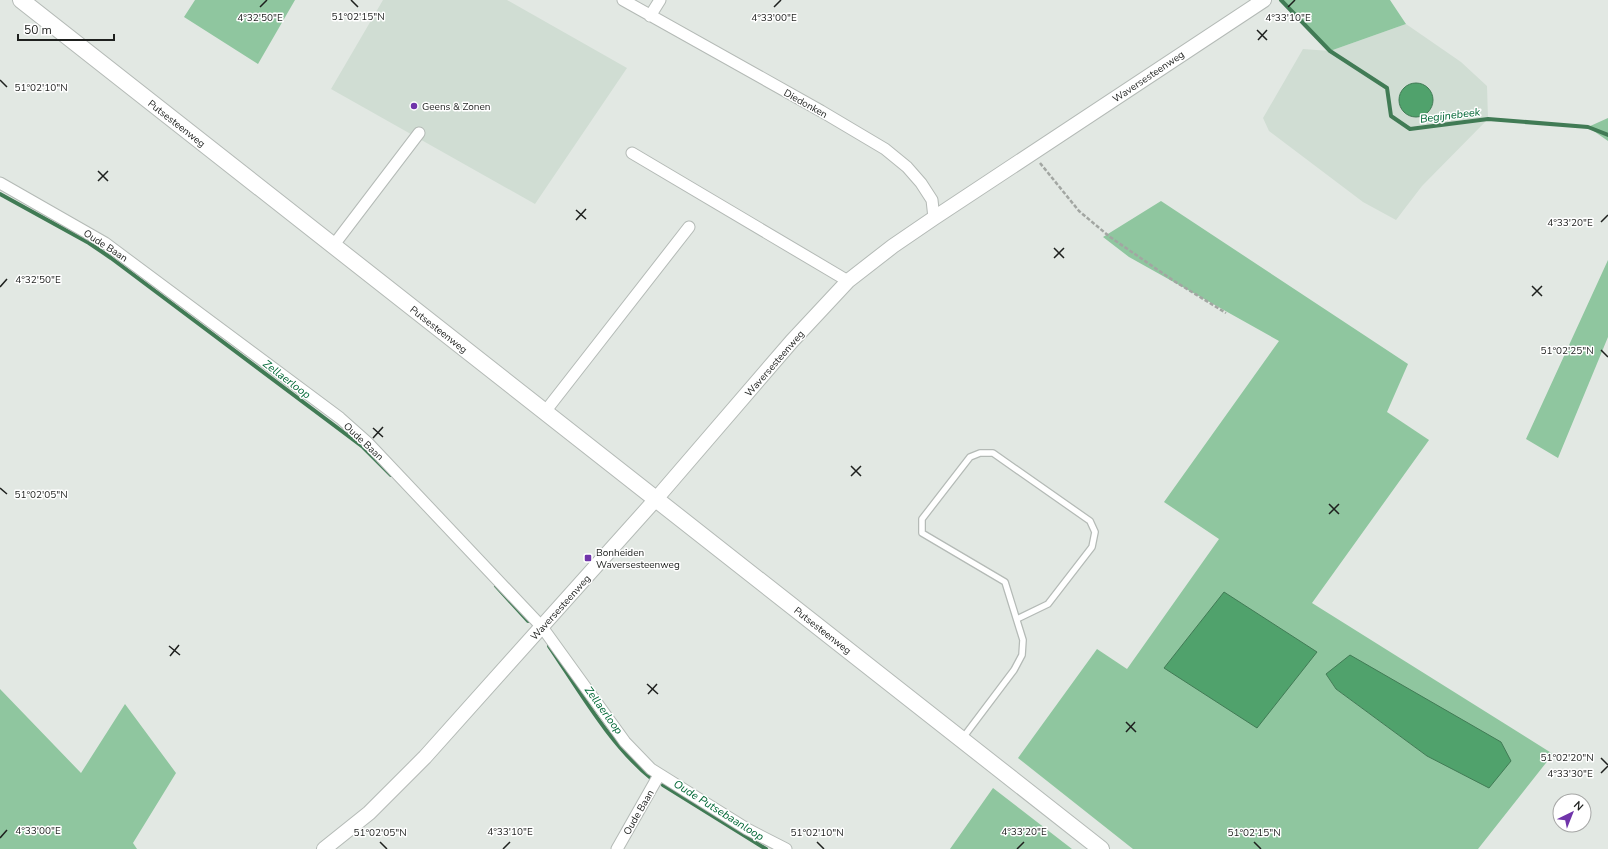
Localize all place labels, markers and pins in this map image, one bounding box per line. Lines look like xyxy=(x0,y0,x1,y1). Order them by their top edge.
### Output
place label: Geens & Zonen xyxy=(422,100,490,114)
marker: Geens & Zonen xyxy=(409,101,419,111)
place label: Bonheiden Waversesteenweg xyxy=(596,546,680,572)
marker: Bonheiden Waversesteenweg xyxy=(583,553,593,563)

